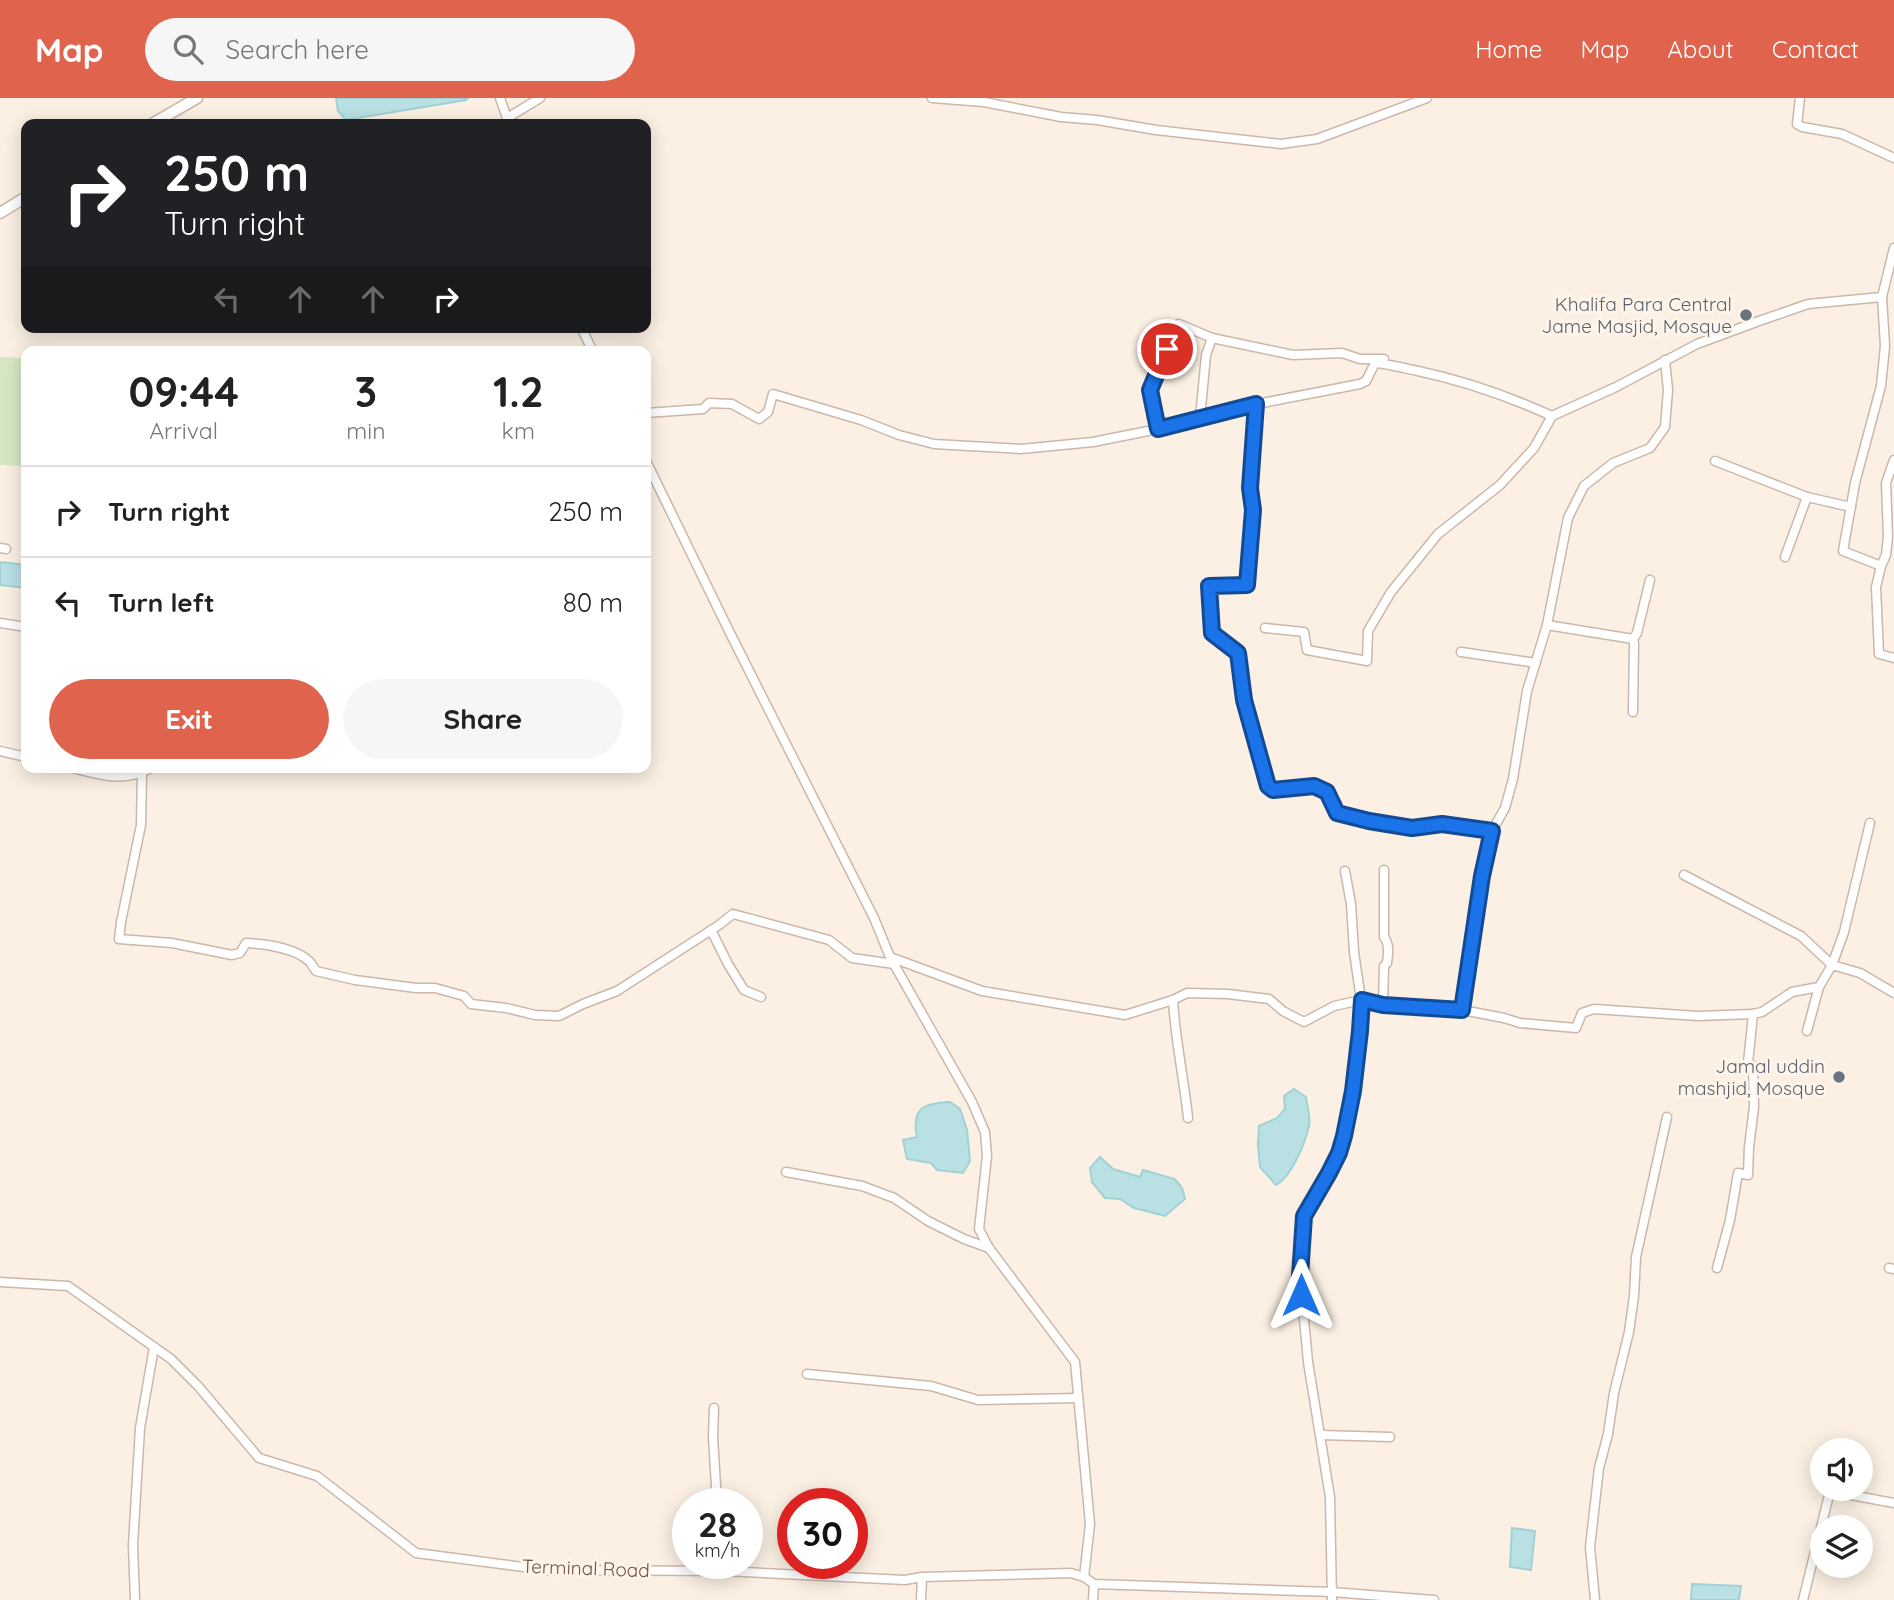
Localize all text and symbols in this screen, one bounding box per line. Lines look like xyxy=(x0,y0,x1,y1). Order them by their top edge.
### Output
search box xyxy=(145,18,635,81)
text: Map xyxy=(35,29,103,70)
icon: search xyxy=(169,30,207,68)
text: Search here xyxy=(225,33,369,66)
text: Home xyxy=(1475,34,1542,64)
text: Map xyxy=(1580,34,1629,64)
text: About xyxy=(1667,34,1734,64)
text: Contact xyxy=(1772,34,1859,64)
text: 250 m xyxy=(164,142,309,203)
icon: right xyxy=(49,147,140,238)
text: Turn right xyxy=(164,203,305,243)
icon: left xyxy=(208,280,246,318)
icon: ahead xyxy=(281,280,319,318)
icon: ahead xyxy=(354,280,392,318)
icon: right xyxy=(427,280,465,318)
place label: Khalifa Para Central Jame Masjid, Mosque xyxy=(1541,292,1732,338)
marker: Khalifa Para Central Jame Masjid, Mosque xyxy=(1738,307,1754,323)
pin xyxy=(1137,319,1197,379)
icon: arrive xyxy=(1148,330,1186,368)
text: 09:44 xyxy=(128,365,239,418)
text: 3 xyxy=(355,365,377,418)
text: 1.2 xyxy=(493,365,544,418)
text: Arrival xyxy=(149,416,218,445)
text: min xyxy=(346,416,386,445)
text: km xyxy=(502,416,535,445)
icon: right xyxy=(49,493,87,531)
text: Turn right xyxy=(108,495,230,528)
text: 250 m xyxy=(548,495,623,528)
icon: left xyxy=(49,584,87,622)
text: Turn left xyxy=(108,586,215,619)
text: 80 m xyxy=(563,586,623,619)
button: Exit xyxy=(49,679,329,759)
button: Share xyxy=(343,679,623,759)
place label: Jamal uddin mashjid, Mosque xyxy=(1678,1054,1825,1100)
marker: Jamal uddin mashjid, Mosque xyxy=(1831,1069,1847,1085)
position arrow xyxy=(1264,1258,1338,1332)
map controls xyxy=(1810,1438,1873,1578)
button: sound xyxy=(1810,1438,1873,1501)
speed limit sign: 30 xyxy=(777,1488,868,1579)
text: 28 xyxy=(698,1502,737,1546)
button: layers xyxy=(1810,1515,1873,1578)
text: km/h xyxy=(695,1539,740,1562)
street label: Terminal Road xyxy=(522,1554,650,1582)

